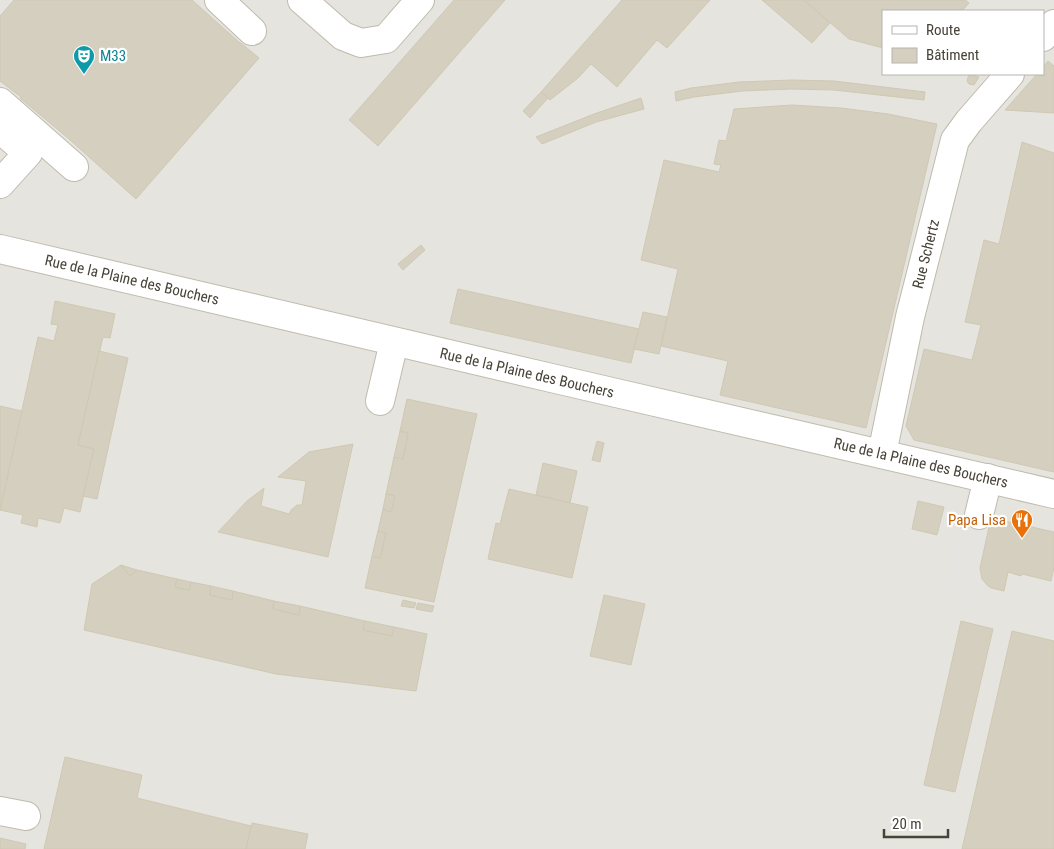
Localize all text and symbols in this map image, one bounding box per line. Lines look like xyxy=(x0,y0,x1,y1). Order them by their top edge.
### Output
legend xyxy=(882,10,1044,75)
text: Route xyxy=(926,21,960,39)
theatre icon: M33 xyxy=(72,44,96,75)
text: Bâtiment xyxy=(926,46,979,64)
place label: M33 xyxy=(100,47,126,65)
street label: Rue Schertz xyxy=(909,218,943,290)
street label: Rue de la Plaine des Bouchers xyxy=(43,251,221,309)
street label: Rue de la Plaine des Bouchers xyxy=(438,344,616,402)
street label: Rue de la Plaine des Bouchers xyxy=(832,434,1010,492)
restaurant icon: Papa Lisa xyxy=(1010,508,1034,539)
place label: Papa Lisa xyxy=(948,511,1006,529)
scale bar xyxy=(884,806,948,838)
text: 20 m xyxy=(892,815,922,833)

